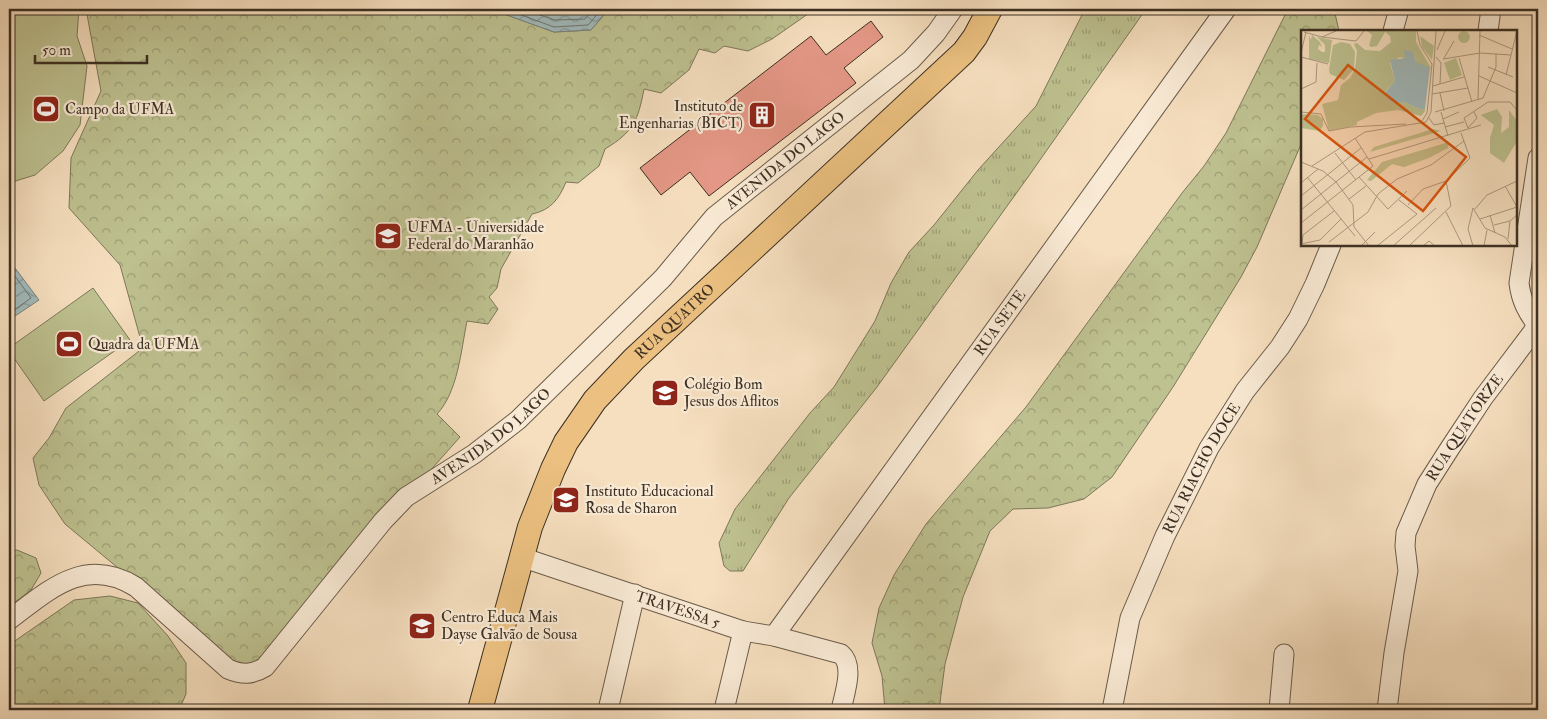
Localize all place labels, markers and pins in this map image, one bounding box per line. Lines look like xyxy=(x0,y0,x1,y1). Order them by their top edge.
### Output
sports icon: Campo da UFMA xyxy=(31,94,61,124)
place label: Instituto de Engenharias (BICT) xyxy=(619,97,743,133)
place label: Campo da UFMA xyxy=(65,100,175,120)
building icon: Instituto de Engenharias (BICT) xyxy=(747,100,777,130)
place label: UFMA - Universidade Federal do Maranhão xyxy=(407,218,544,254)
school or university icon: UFMA - Universidade Federal do Maranhão xyxy=(373,221,403,251)
sports icon: Quadra da UFMA xyxy=(54,329,84,359)
place label: Quadra da UFMA xyxy=(88,335,200,354)
place label: Colégio Bom Jesus dos Aflitos xyxy=(683,375,779,412)
school or university icon: Colégio Bom Jesus dos Aflitos xyxy=(650,378,680,408)
place label: Instituto Educacional Rosa de Sharon xyxy=(585,482,714,518)
school or university icon: Instituto Educacional Rosa de Sharon xyxy=(551,485,581,515)
place label: Centro Educa Mais Dayse Galvão de Sousa xyxy=(441,608,578,644)
school or university icon: Centro Educa Mais Dayse Galvão de Sousa xyxy=(407,611,437,641)

